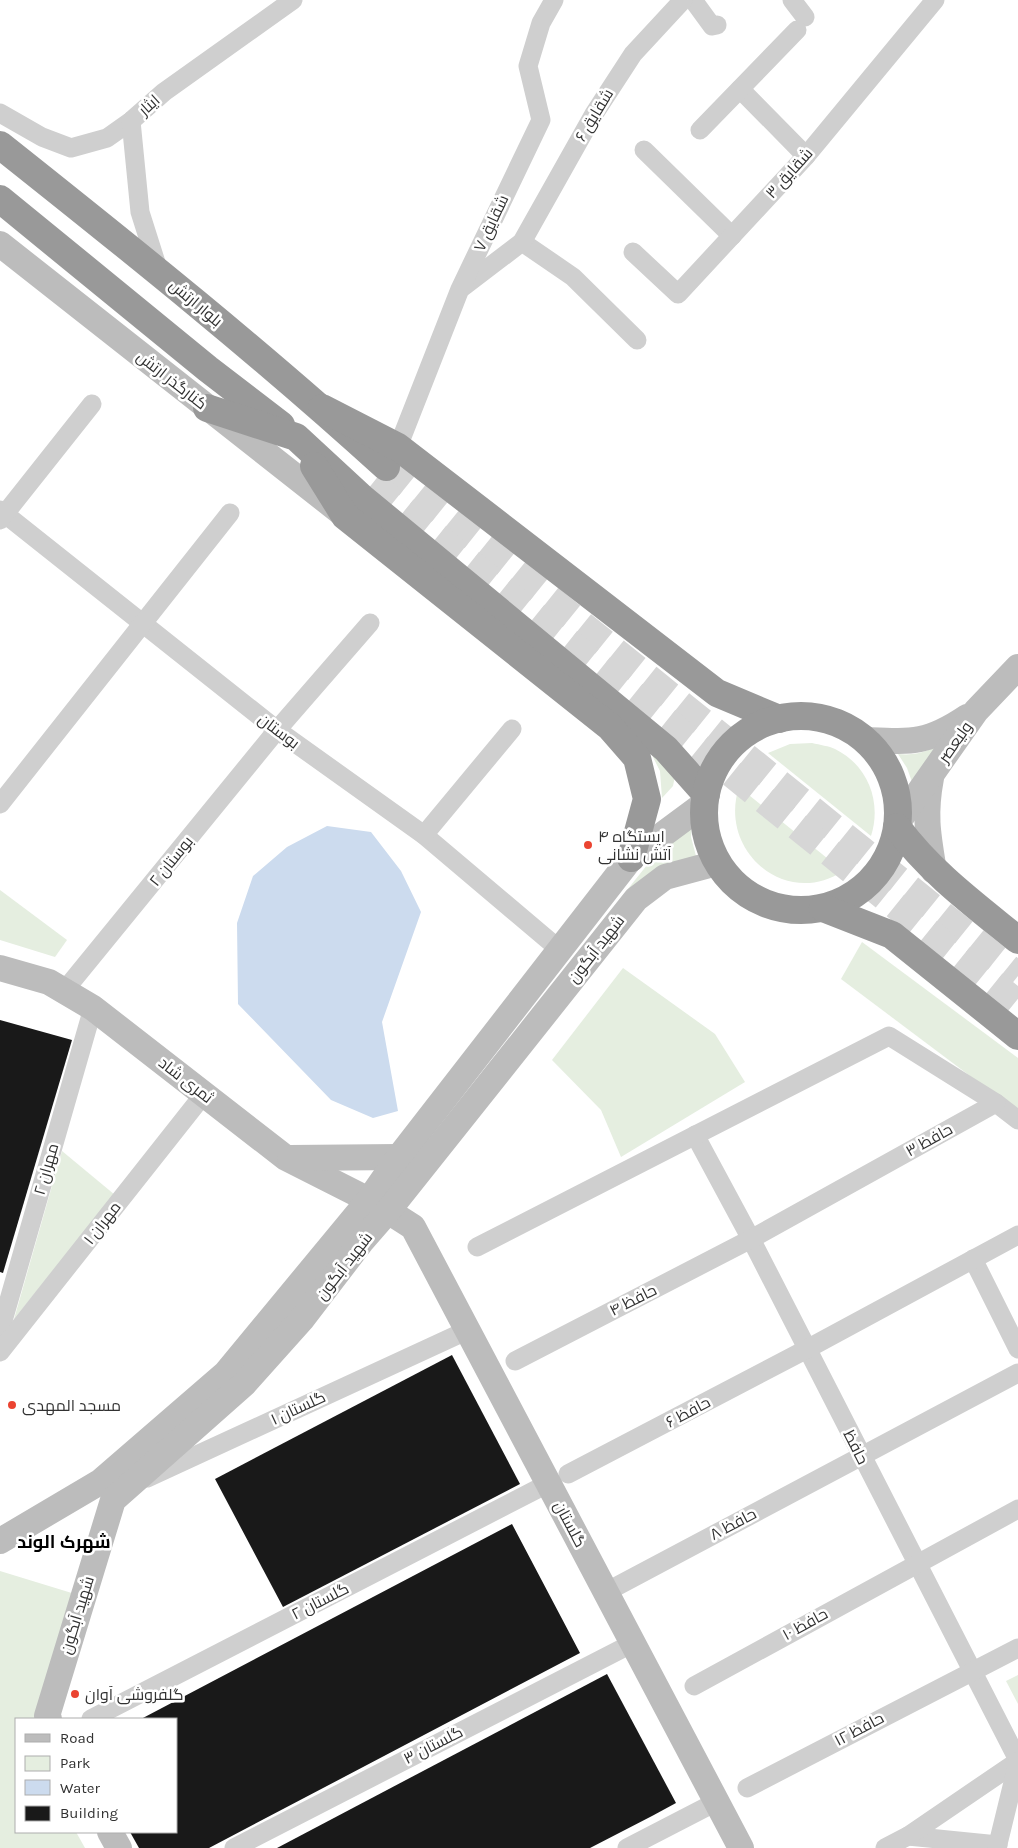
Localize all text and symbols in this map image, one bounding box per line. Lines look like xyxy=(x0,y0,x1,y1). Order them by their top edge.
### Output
street label: شقایق ۶ xyxy=(571,85,618,145)
street label: ایثار xyxy=(134,91,164,120)
street label: شقایق ۳ xyxy=(761,144,817,203)
street label: شقایق ۷ xyxy=(470,192,513,255)
street label: بلوار ارتش xyxy=(165,275,226,331)
street label: کنارگذر ارتش xyxy=(133,347,211,414)
street label: بوستان xyxy=(254,709,303,753)
street label: ولیعصر xyxy=(933,718,976,767)
place label: ایستگاه ۴ آتش نشانی xyxy=(598,827,672,865)
street label: بوستان ۲ xyxy=(145,832,198,891)
marker: ایستگاه ۴ آتش نشانی xyxy=(582,839,594,851)
street label: شهید آبگون xyxy=(564,911,629,987)
street label: ثمری شاد xyxy=(154,1053,218,1108)
street label: حافظ ۳ xyxy=(902,1119,956,1161)
street label: مهران ۲ xyxy=(30,1141,63,1197)
street label: ۱ مهران xyxy=(79,1198,125,1249)
street label: شهید آبگون xyxy=(312,1228,377,1304)
street label: حافظ ۴ xyxy=(606,1280,660,1320)
street label: گلستان ۱ xyxy=(268,1387,329,1430)
street label: حافظ ۶ xyxy=(663,1392,713,1432)
place label: مسجد المهدی xyxy=(22,1396,121,1416)
marker: مسجد المهدی xyxy=(6,1399,18,1411)
street label: حافظ xyxy=(839,1427,873,1467)
street label: گلستان xyxy=(549,1498,590,1551)
street label: حافظ ۸ xyxy=(707,1504,759,1544)
district label: شهرک الوند xyxy=(17,1531,111,1553)
street label: شهید آبگون xyxy=(56,1574,99,1657)
street label: گلستان ۲ xyxy=(288,1579,352,1624)
street label: حافظ ۱۰ xyxy=(779,1604,831,1644)
place label: گلفروشی آوان xyxy=(85,1685,184,1705)
marker: گلفروشی آوان xyxy=(69,1688,81,1700)
street label: حافظ ۱۲ xyxy=(831,1708,887,1750)
legend xyxy=(15,1718,178,1833)
street label: گلستان ۳ xyxy=(400,1722,466,1769)
text: Road xyxy=(60,1729,95,1747)
text: Park xyxy=(60,1754,90,1772)
text: Water xyxy=(60,1779,101,1797)
text: Building xyxy=(60,1804,118,1822)

